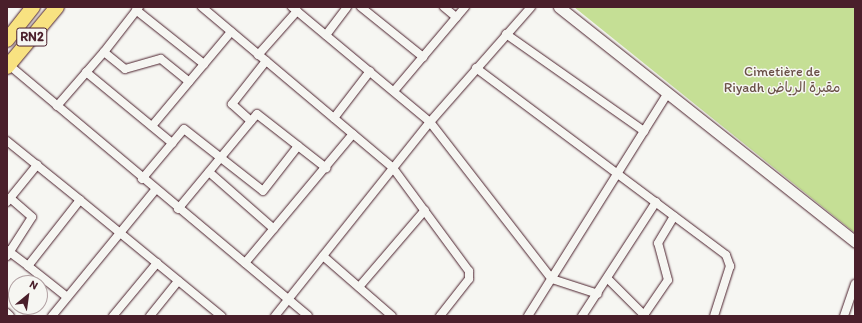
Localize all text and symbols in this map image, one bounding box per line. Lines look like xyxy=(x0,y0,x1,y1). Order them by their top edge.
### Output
road number: RN2 xyxy=(16,26,48,48)
park label: Cimetière de Riyadh مقبرة الرياض xyxy=(724,64,840,96)
north arrow xyxy=(8,275,48,315)
text: N xyxy=(27,277,40,292)

